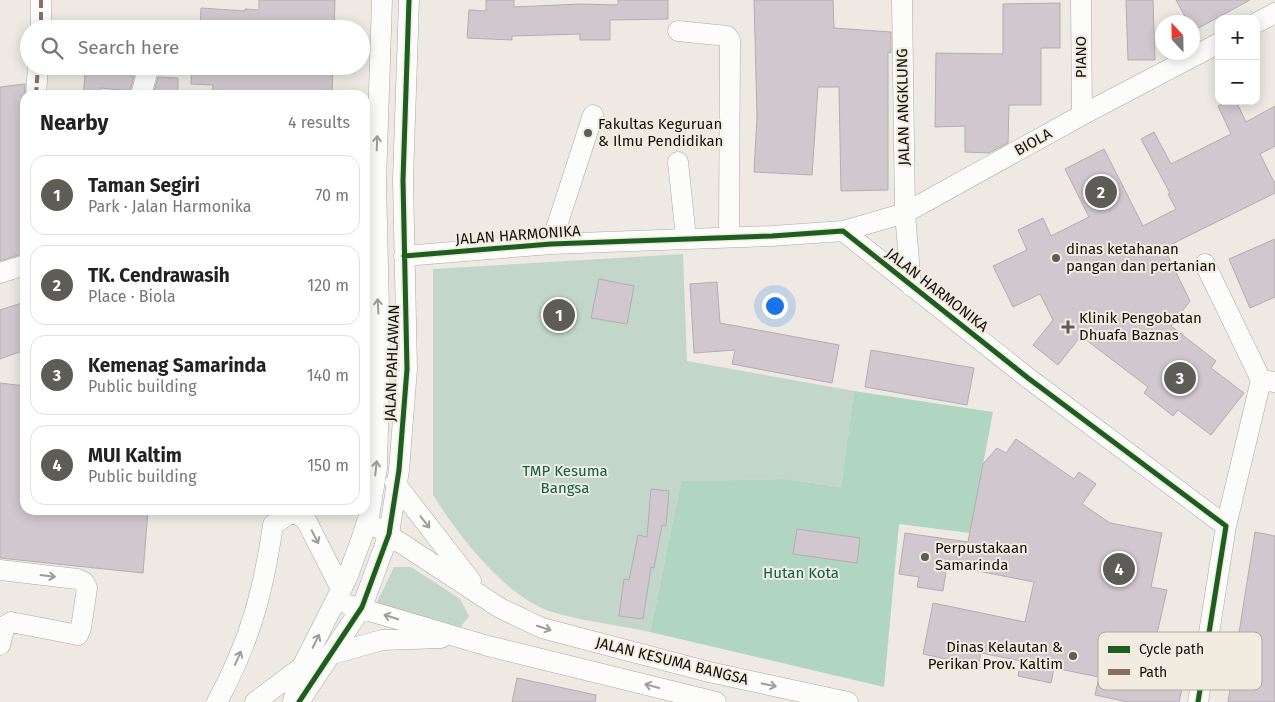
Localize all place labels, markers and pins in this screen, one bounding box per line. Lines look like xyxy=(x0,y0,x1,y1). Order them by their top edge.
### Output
place label: Fakultas Keguruan & Ilmu Pendidikan xyxy=(598,115,723,150)
marker: Fakultas Keguruan & Ilmu Pendidikan xyxy=(582,127,594,139)
pin: 2 xyxy=(1085,173,1117,211)
place label: dinas ketahanan pangan dan pertanian xyxy=(1066,240,1216,275)
marker: dinas ketahanan pangan dan pertanian xyxy=(1050,252,1062,264)
pin: 1 xyxy=(543,296,575,334)
place label: Klinik Pengobatan Dhuafa Baznas xyxy=(1079,309,1202,344)
marker: Klinik Pengobatan Dhuafa Baznas xyxy=(1061,320,1075,334)
pin: 3 xyxy=(1164,359,1196,397)
place label: Perpustakaan Samarinda xyxy=(935,539,1028,574)
pin: 4 xyxy=(1103,550,1135,588)
marker: Perpustakaan Samarinda xyxy=(919,551,931,563)
place label: Dinas Kelautan & Perikan Prov. Kaltim xyxy=(928,638,1063,673)
marker: Dinas Kelautan & Perikan Prov. Kaltim xyxy=(1067,650,1079,662)

